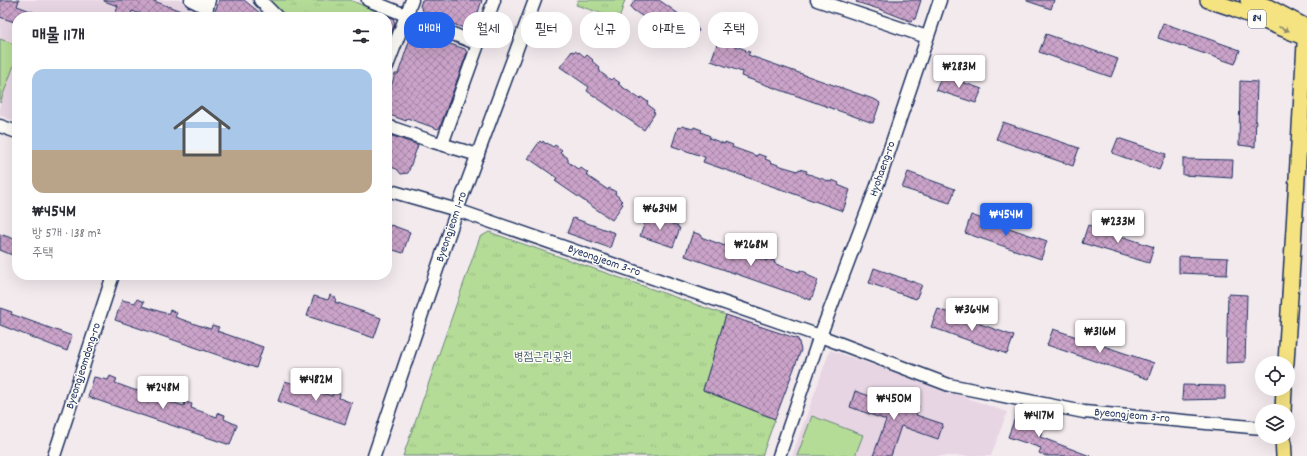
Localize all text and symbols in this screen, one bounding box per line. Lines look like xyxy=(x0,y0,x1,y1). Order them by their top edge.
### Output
road number: 84 xyxy=(1248,10,1266,28)
chip: 매매 xyxy=(404,12,455,48)
chip: 월세 xyxy=(463,12,513,48)
chip: 필터 xyxy=(521,12,572,48)
chip: 신규 xyxy=(580,12,630,48)
chip: 아파트 xyxy=(638,12,700,48)
chip: 주택 xyxy=(708,12,758,48)
text: 매물 11개 xyxy=(32,25,84,49)
icon: filters xyxy=(350,25,372,47)
one-way arrow xyxy=(1278,27,1290,33)
pin: ₩283M xyxy=(931,55,987,89)
text: ₩283M xyxy=(942,58,976,77)
icon: home xyxy=(166,95,238,167)
street label: Hyohaeng-ro xyxy=(866,139,900,199)
street label: Byeongjeom 1-ro xyxy=(432,190,472,264)
pin: ₩634M xyxy=(632,197,688,231)
text: ₩634M xyxy=(643,200,677,219)
text: ₩454M xyxy=(32,201,76,225)
pin: ₩454M xyxy=(978,203,1034,237)
text: ₩454M xyxy=(989,206,1023,225)
pin: ₩233M xyxy=(1090,210,1146,244)
text: ₩233M xyxy=(1101,213,1135,232)
text: 방 5개 · 138 m² xyxy=(32,225,101,244)
pin: ₩268M xyxy=(723,233,779,267)
text: ₩268M xyxy=(734,236,768,255)
street label: Byeongjeom 3-ro xyxy=(565,241,643,281)
text: 주택 xyxy=(32,244,53,263)
pin: ₩364M xyxy=(944,298,1000,332)
text: ₩364M xyxy=(955,301,989,320)
pin: ₩316M xyxy=(1072,320,1128,354)
street label: Byeongjeomdong-ro xyxy=(62,321,106,411)
text: ₩316M xyxy=(1084,323,1116,342)
park label: 병점근린공원 xyxy=(514,349,572,366)
map controls xyxy=(1255,356,1295,444)
button: locate xyxy=(1255,356,1295,396)
pin: ₩482M xyxy=(288,368,344,402)
text: ₩482M xyxy=(299,371,333,390)
pin: ₩248M xyxy=(135,376,191,410)
text: ₩248M xyxy=(146,379,180,398)
pin: ₩450M xyxy=(866,387,922,421)
text: ₩450M xyxy=(876,390,912,409)
pin: ₩417M xyxy=(1011,404,1067,438)
street label: Byeongjeom 3-ro xyxy=(1093,404,1171,428)
button: layers xyxy=(1255,404,1295,444)
text: ₩417M xyxy=(1024,407,1054,426)

